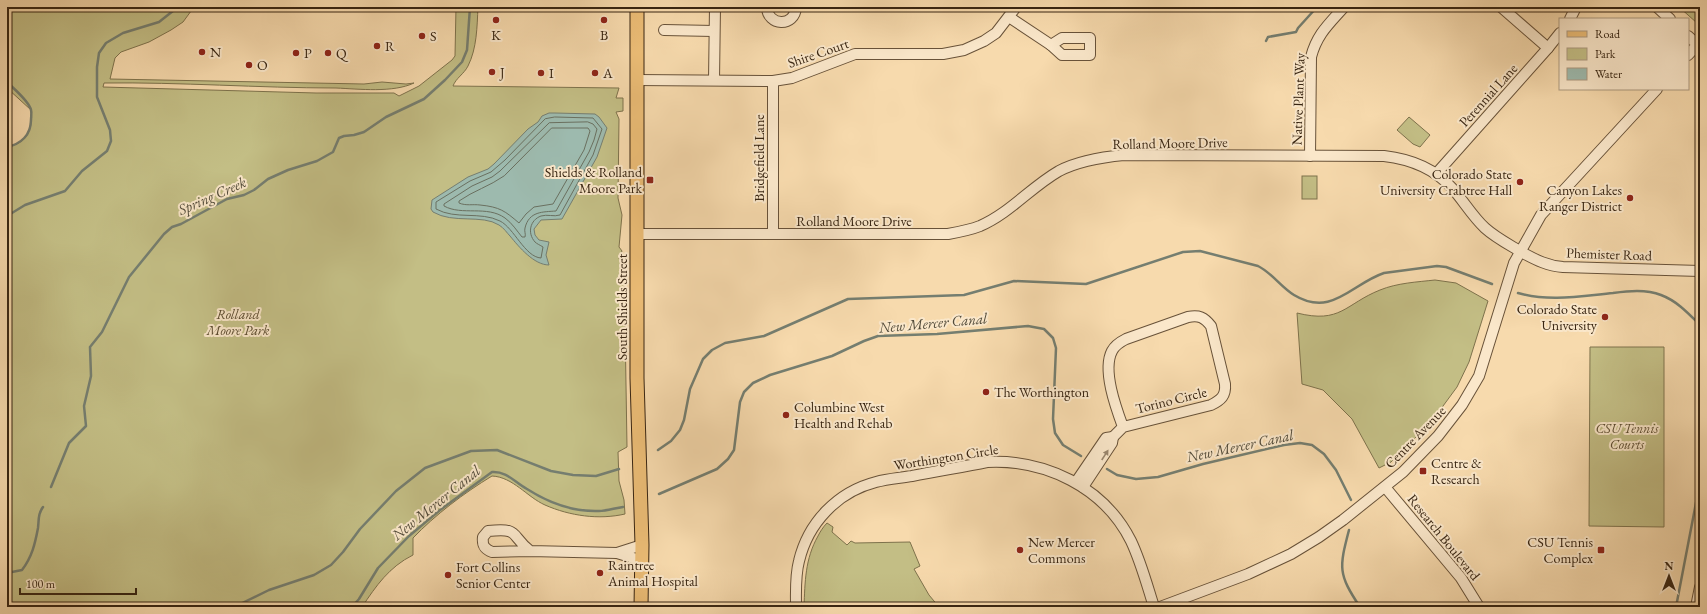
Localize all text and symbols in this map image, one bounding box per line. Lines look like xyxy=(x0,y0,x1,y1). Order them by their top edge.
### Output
marker: K xyxy=(491,15,501,25)
marker: B xyxy=(599,15,609,25)
legend xyxy=(1559,18,1689,90)
place label: K xyxy=(491,26,501,44)
place label: B xyxy=(600,26,608,44)
text: Road xyxy=(1595,26,1621,42)
place label: S xyxy=(430,27,437,45)
marker: S xyxy=(417,31,427,41)
street label: Shire Court xyxy=(785,34,851,72)
place label: R xyxy=(385,37,396,55)
marker: R xyxy=(372,41,382,51)
place label: N xyxy=(210,43,221,61)
place label: P xyxy=(304,44,312,62)
place label: Q xyxy=(336,44,349,62)
text: Park xyxy=(1595,46,1616,62)
marker: N xyxy=(197,47,207,57)
marker: P xyxy=(291,48,301,58)
marker: Q xyxy=(323,48,333,58)
street label: Native Plant Way xyxy=(1287,51,1309,146)
place label: O xyxy=(257,56,268,74)
street label: Perennial Lane xyxy=(1455,59,1522,130)
marker: O xyxy=(244,60,254,70)
place label: J xyxy=(499,63,505,81)
place label: I xyxy=(549,64,554,82)
place label: A xyxy=(602,64,613,82)
text: Water xyxy=(1595,66,1622,82)
marker: J xyxy=(487,67,497,77)
marker: I xyxy=(536,68,546,78)
marker: A xyxy=(590,68,600,78)
street label: Bridgefield Lane xyxy=(750,114,768,202)
street label: Rolland Moore Drive xyxy=(1112,133,1228,153)
place label: Shields & Rolland Moore Park xyxy=(545,163,643,197)
place label: Colorado State University Crabtree Hall xyxy=(1380,165,1513,199)
water label: Spring Creek xyxy=(174,172,249,219)
marker: Shields & Rolland Moore Park xyxy=(645,175,655,185)
marker: Colorado State University Crabtree Hall xyxy=(1515,177,1525,187)
place label: Canyon Lakes Ranger District xyxy=(1539,181,1623,215)
marker: Canyon Lakes Ranger District xyxy=(1625,193,1635,203)
street label: Rolland Moore Drive xyxy=(796,212,912,230)
street label: Phemister Road xyxy=(1566,244,1653,265)
street label: South Shields Street xyxy=(613,253,631,360)
place label: Colorado State University xyxy=(1517,300,1598,334)
park label: Rolland Moore Park xyxy=(206,305,270,339)
water label: New Mercer Canal xyxy=(877,308,989,337)
marker: Colorado State University xyxy=(1600,312,1610,322)
street label: Torino Circle xyxy=(1134,382,1209,418)
place label: The Worthington xyxy=(994,383,1090,401)
marker: The Worthington xyxy=(981,387,991,397)
place label: Columbine West Health and Rehab xyxy=(794,398,892,432)
street label: Centre Avenue xyxy=(1381,401,1450,472)
marker: Columbine West Health and Rehab xyxy=(781,410,791,420)
park label: CSU Tennis Courts xyxy=(1596,419,1659,453)
water label: New Mercer Canal xyxy=(1184,425,1296,466)
street label: Worthington Circle xyxy=(892,440,1000,474)
one-way arrow xyxy=(1101,449,1108,461)
place label: Centre & Research xyxy=(1431,454,1482,488)
water label: New Mercer Canal xyxy=(387,461,484,545)
marker: Centre & Research xyxy=(1418,466,1428,476)
street label: Research Boulevard xyxy=(1404,490,1485,585)
place label: New Mercer Commons xyxy=(1028,533,1095,567)
place label: CSU Tennis Complex xyxy=(1527,533,1593,567)
marker: New Mercer Commons xyxy=(1015,545,1025,555)
marker: CSU Tennis Complex xyxy=(1596,545,1606,555)
place label: Raintree Animal Hospital xyxy=(607,556,699,590)
north arrow xyxy=(1649,556,1689,596)
place label: Fort Collins Senior Center xyxy=(456,558,531,592)
text: N xyxy=(1665,559,1674,573)
marker: Raintree Animal Hospital xyxy=(595,568,605,578)
scale bar xyxy=(20,570,136,596)
marker: Fort Collins Senior Center xyxy=(443,570,453,580)
text: 100 m xyxy=(26,576,56,592)

